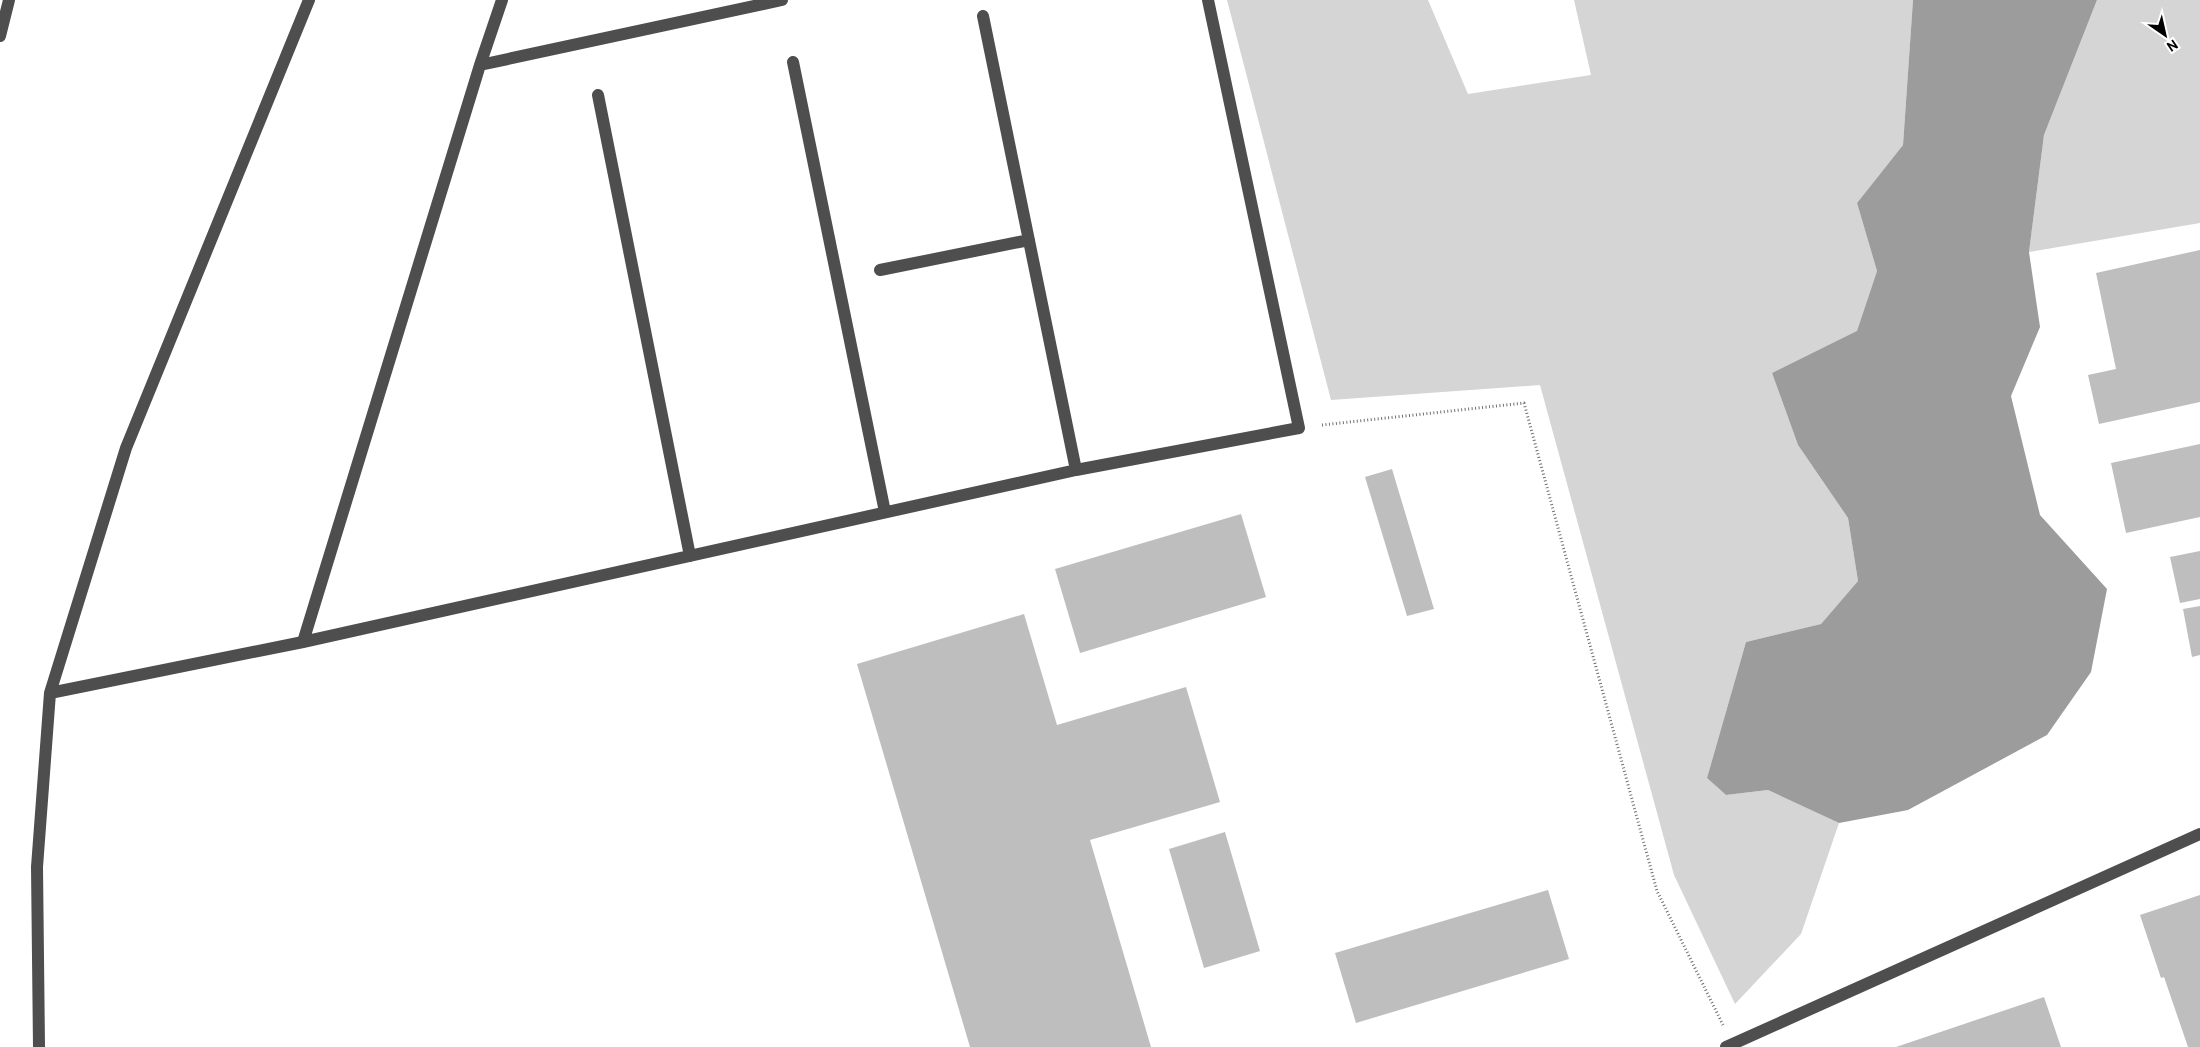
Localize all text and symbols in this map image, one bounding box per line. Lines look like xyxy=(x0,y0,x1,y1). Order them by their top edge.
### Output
north arrow xyxy=(2140,10,2190,60)
text: N xyxy=(2163,35,2180,54)

